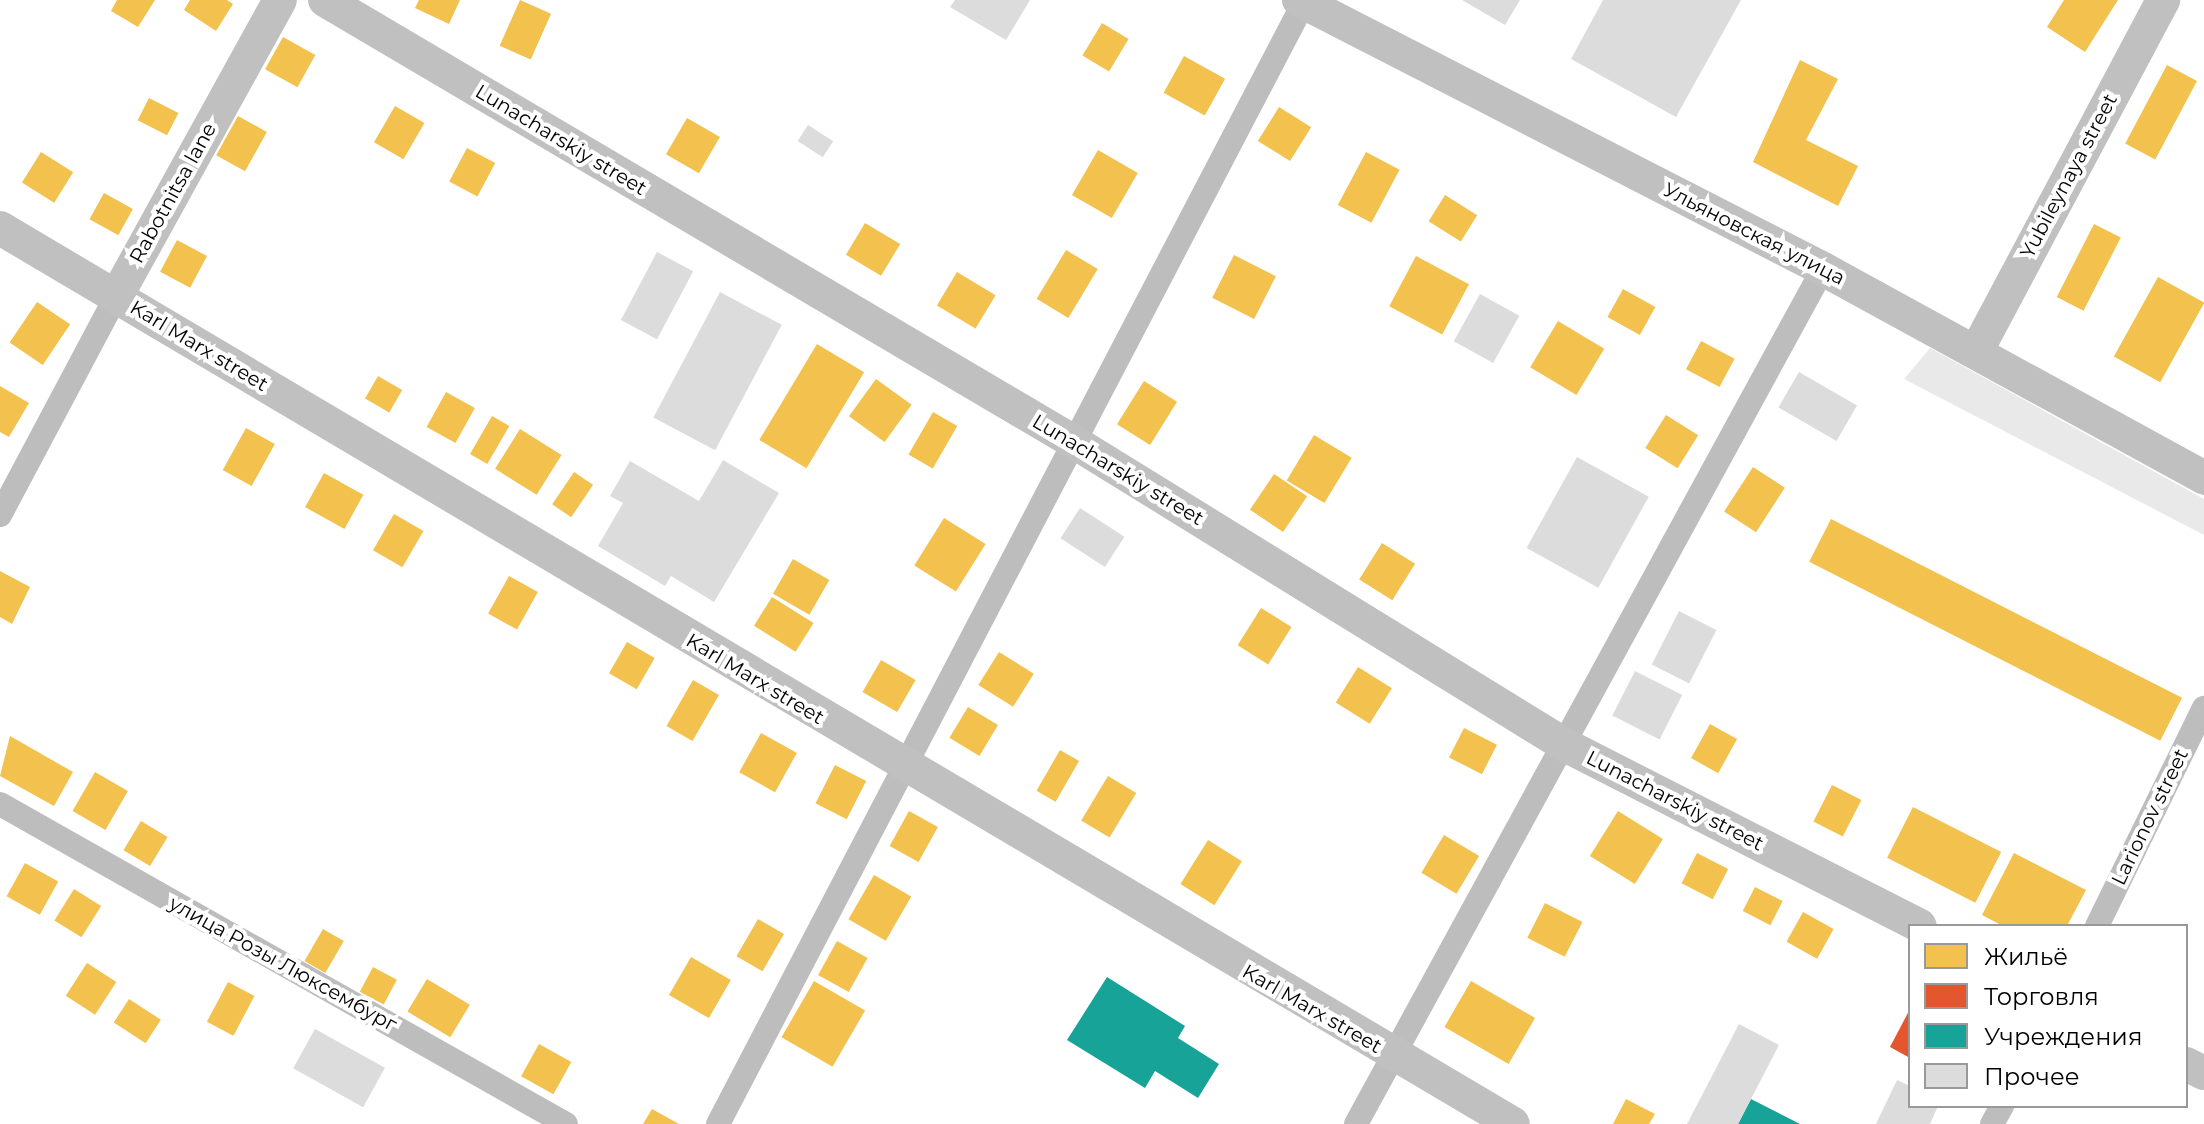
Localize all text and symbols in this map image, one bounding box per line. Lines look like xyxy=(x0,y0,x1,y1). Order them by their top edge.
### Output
street label: Lunacharskiy street xyxy=(471,79,651,201)
street label: Yubileynaya street xyxy=(2015,90,2123,262)
street label: Rabotnitsa lane xyxy=(124,119,222,267)
street label: Ульяновская улица xyxy=(1659,178,1849,290)
street label: Karl Marx street xyxy=(126,295,272,397)
street label: Lunacharskiy street xyxy=(1028,409,1208,531)
street label: Karl Marx street xyxy=(682,628,828,730)
street label: Larionov street xyxy=(2107,745,2193,889)
street label: Lunacharskiy street xyxy=(1582,746,1768,856)
street label: улица Розы Люксембург xyxy=(165,891,401,1037)
legend xyxy=(1908,924,2188,1108)
text: Жильё xyxy=(1984,942,2068,971)
street label: Karl Marx street xyxy=(1238,959,1386,1059)
text: Торговля xyxy=(1984,982,2099,1011)
text: Учреждения xyxy=(1984,1022,2142,1051)
text: Прочее xyxy=(1984,1062,2080,1091)

